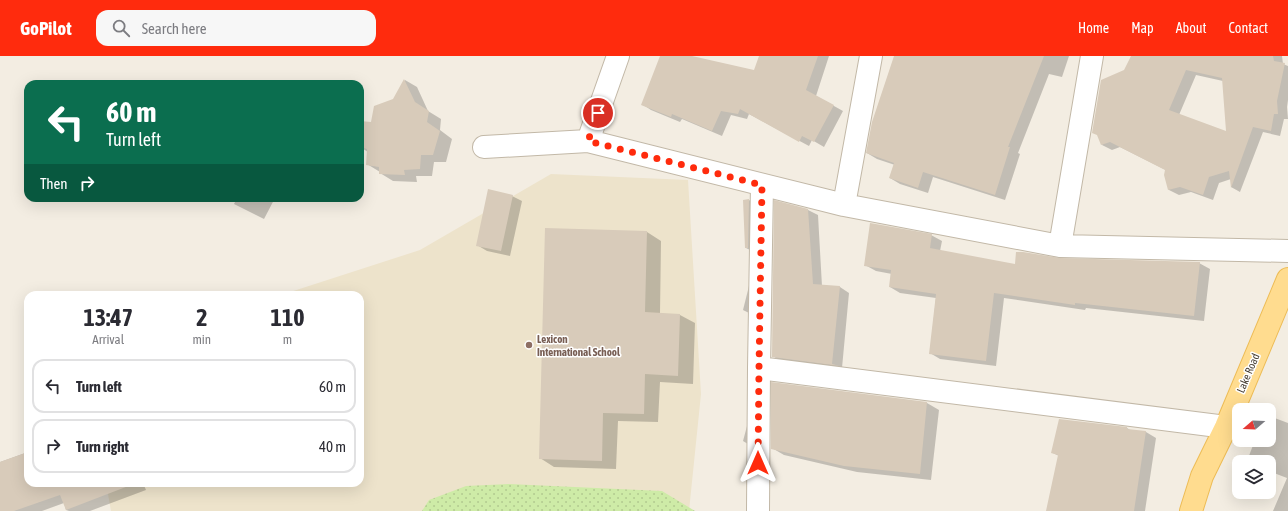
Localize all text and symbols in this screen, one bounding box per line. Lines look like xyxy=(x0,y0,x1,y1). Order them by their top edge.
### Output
search box xyxy=(96,10,376,46)
text: GoPilot xyxy=(20,17,72,39)
icon: search xyxy=(110,17,132,39)
text: Search here xyxy=(142,20,206,37)
text: Home xyxy=(1078,20,1109,36)
text: Map xyxy=(1131,20,1154,36)
text: About xyxy=(1176,20,1207,36)
text: Contact xyxy=(1229,20,1268,36)
icon: left xyxy=(40,96,92,148)
text: 60 m xyxy=(106,96,156,128)
pin xyxy=(581,96,615,130)
icon: arrive xyxy=(587,102,609,124)
text: Turn left xyxy=(106,129,161,150)
icon: right xyxy=(76,172,98,194)
text: Then xyxy=(40,175,68,192)
text: 13:47 xyxy=(84,304,133,331)
text: 2 xyxy=(196,304,207,331)
text: 110 xyxy=(271,304,304,331)
text: Arrival xyxy=(92,332,124,347)
text: min xyxy=(192,332,211,347)
text: m xyxy=(283,332,292,347)
place label: Lexicon International School xyxy=(537,333,621,358)
marker: Lexicon International School xyxy=(524,340,534,350)
street label: Lake Road xyxy=(1234,352,1262,394)
icon: left xyxy=(42,375,64,397)
text: Turn left xyxy=(76,378,122,395)
text: 60 m xyxy=(319,378,346,395)
north arrow xyxy=(1232,403,1276,447)
map controls xyxy=(1232,403,1276,499)
icon: right xyxy=(42,435,64,457)
text: Turn right xyxy=(76,438,129,455)
text: 40 m xyxy=(319,438,346,455)
position arrow xyxy=(737,442,779,484)
button: layers xyxy=(1232,455,1276,499)

